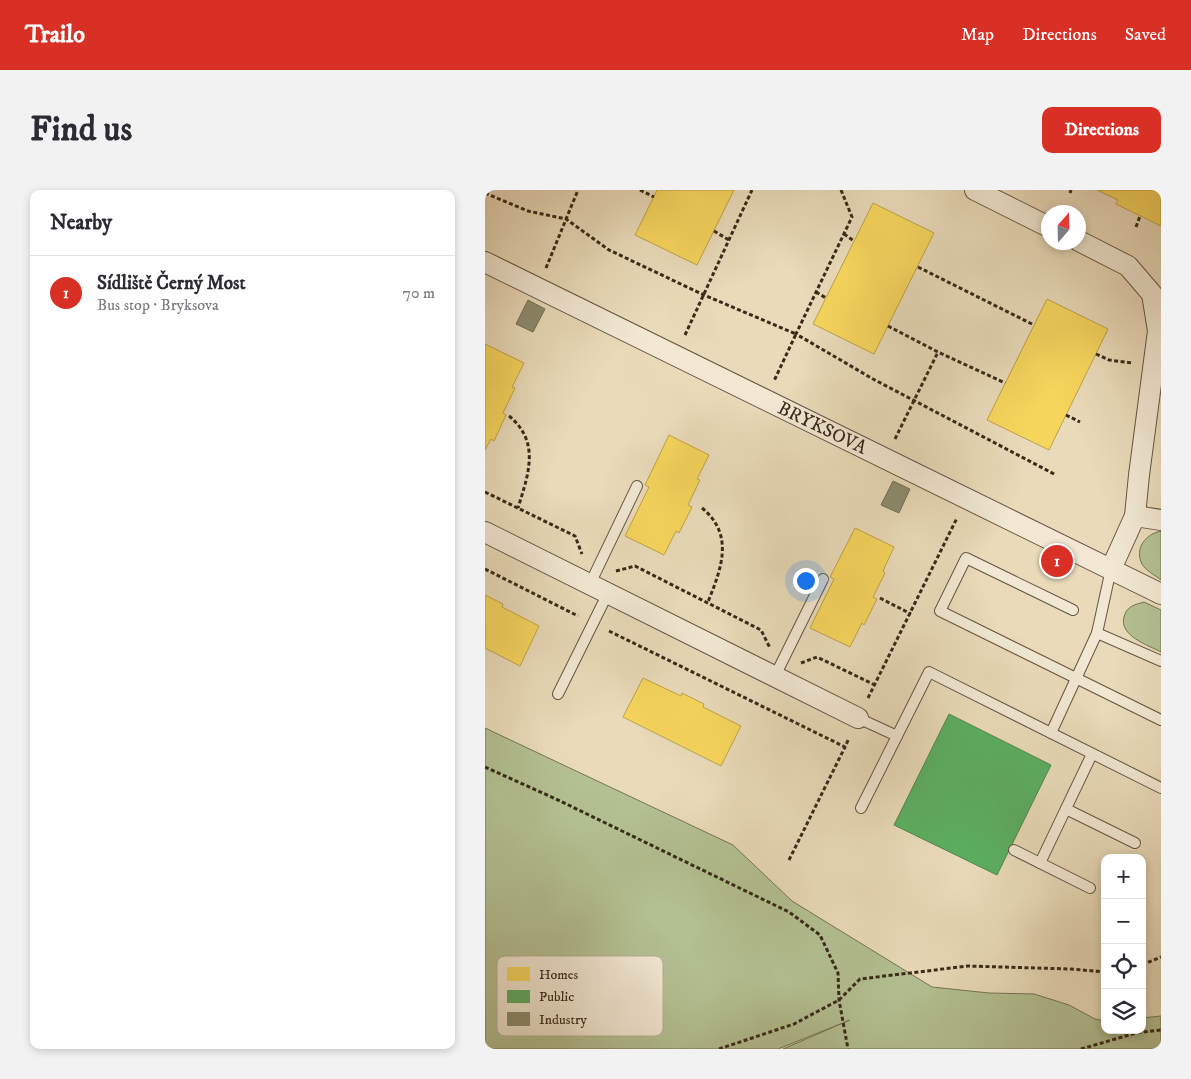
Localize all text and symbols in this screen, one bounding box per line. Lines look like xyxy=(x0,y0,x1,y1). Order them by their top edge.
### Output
text: Trailo xyxy=(25,20,85,50)
text: Map xyxy=(961,24,994,46)
text: Directions xyxy=(1022,24,1097,46)
text: Saved xyxy=(1125,24,1166,46)
button: Directions xyxy=(1042,107,1161,153)
text: Find us xyxy=(30,108,132,152)
north arrow xyxy=(1041,205,1086,250)
text: Nearby xyxy=(50,210,112,236)
text: Sídliště Černý Most xyxy=(97,272,246,295)
text: 1 xyxy=(63,283,69,303)
text: 70 m xyxy=(403,283,435,303)
text: Bus stop · Bryksova xyxy=(97,295,219,315)
street label: BRYKSOVA xyxy=(774,396,872,460)
pin: 1 xyxy=(1041,542,1073,580)
your location xyxy=(793,568,819,594)
map controls xyxy=(1101,854,1146,1034)
button: + xyxy=(1101,854,1146,899)
button: − xyxy=(1101,899,1146,944)
button: locate xyxy=(1101,944,1146,989)
legend xyxy=(497,956,663,1036)
text: Homes xyxy=(539,966,579,984)
text: Public xyxy=(539,988,574,1006)
button: layers xyxy=(1101,989,1146,1034)
text: Industry xyxy=(539,1011,587,1029)

